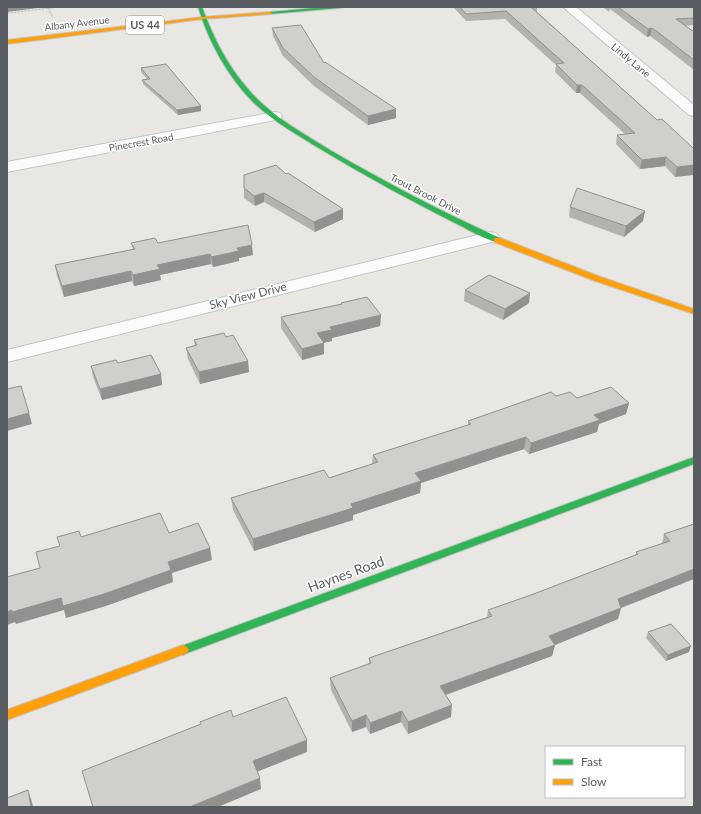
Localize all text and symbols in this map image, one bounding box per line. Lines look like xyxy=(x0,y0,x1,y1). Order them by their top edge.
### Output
street label: Albany Avenue xyxy=(44,13,110,33)
road number: US 44 xyxy=(126,16,164,34)
street label: Lindy Lane xyxy=(609,40,653,80)
street label: Pinecrest Road xyxy=(108,130,174,154)
street label: Trout Brook Drive xyxy=(388,171,464,217)
street label: Sky View Drive xyxy=(208,279,288,312)
street label: Haynes Road xyxy=(305,552,387,595)
legend xyxy=(545,746,685,798)
text: Fast xyxy=(581,754,603,769)
text: Slow xyxy=(581,774,607,789)

